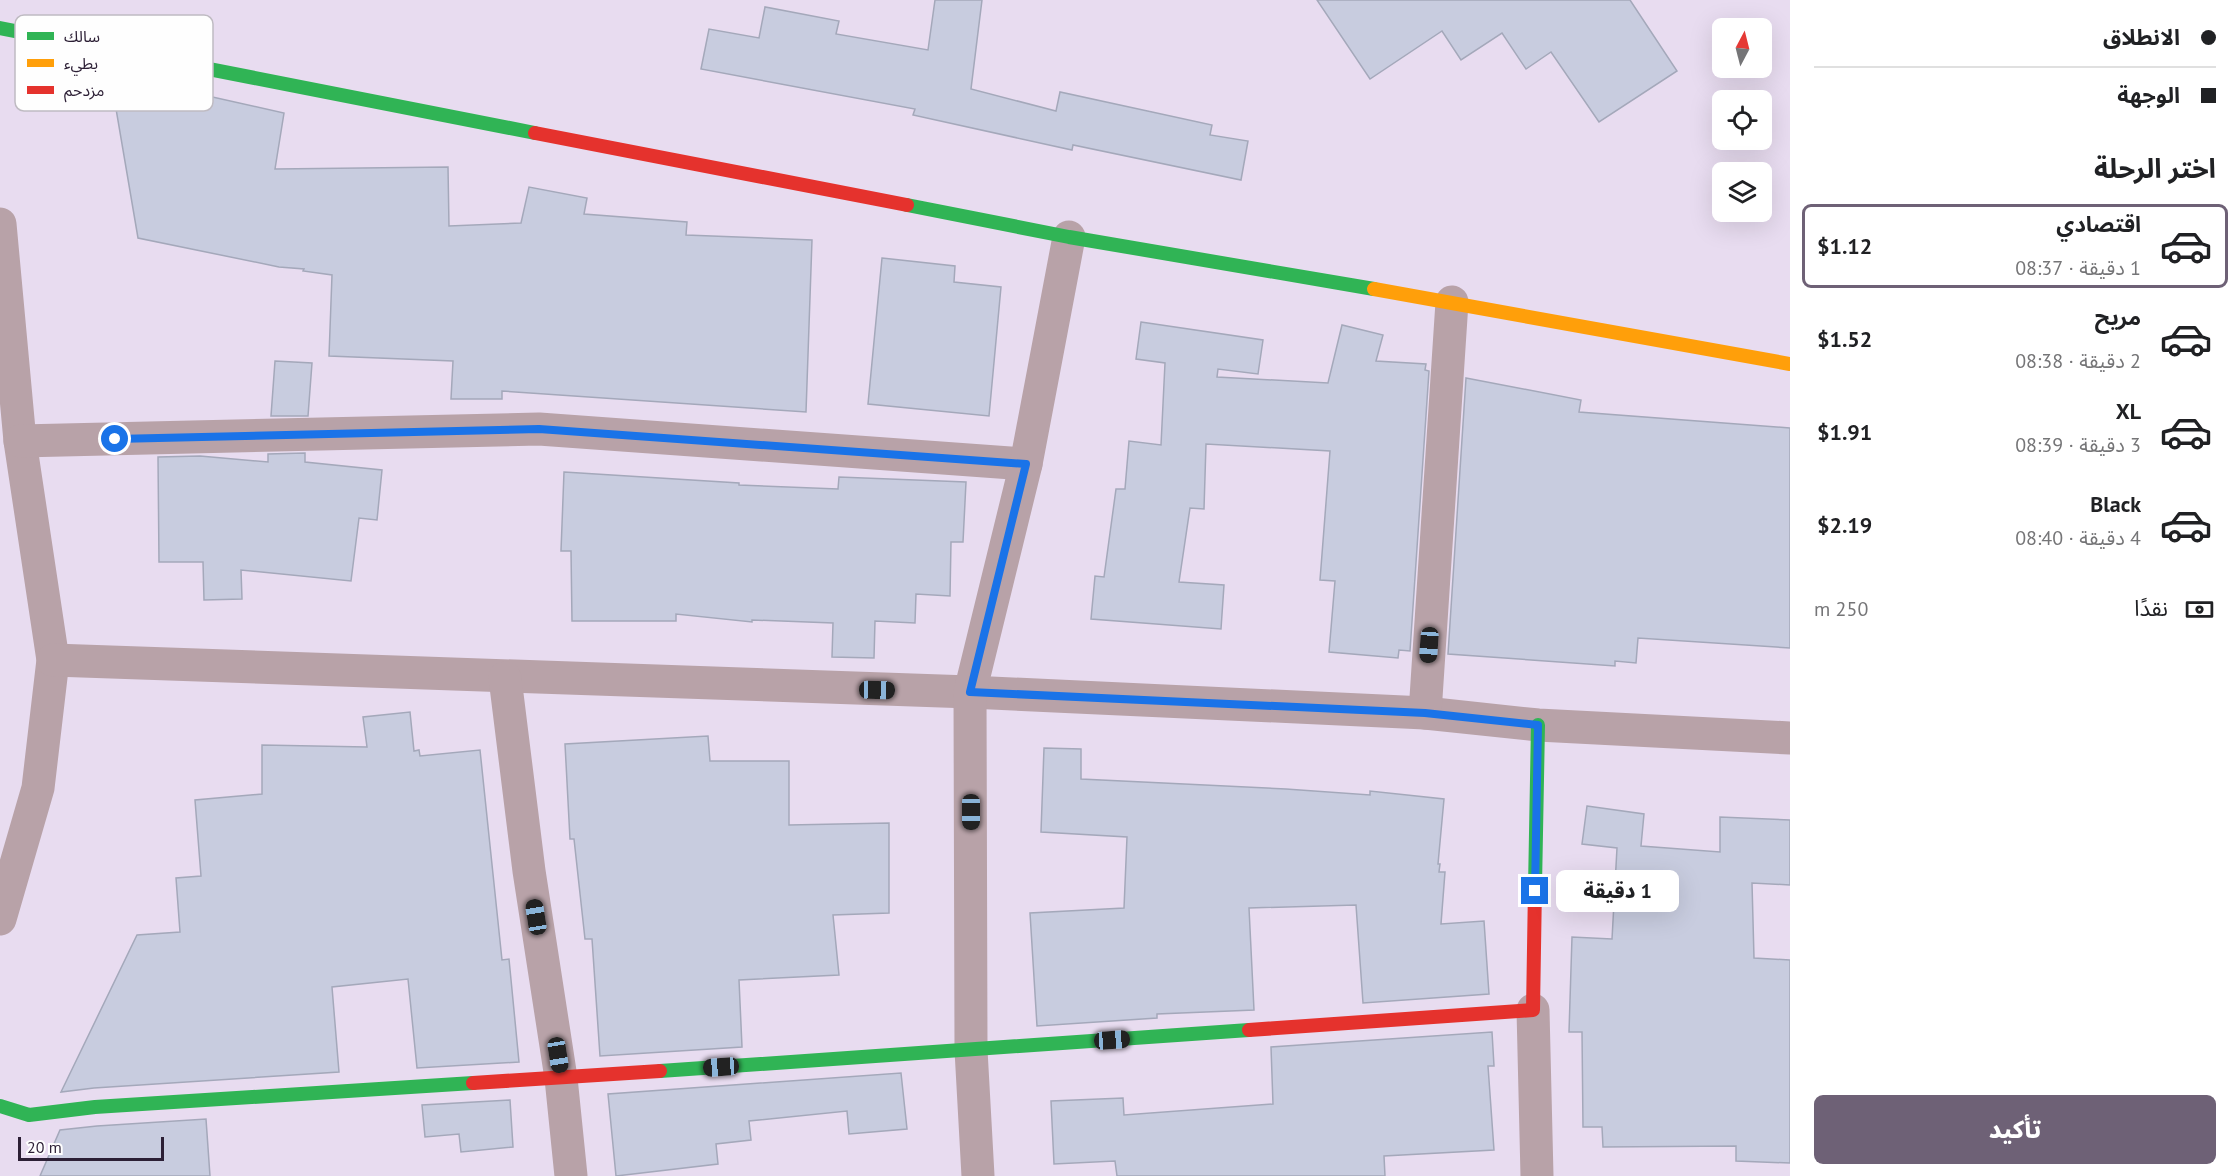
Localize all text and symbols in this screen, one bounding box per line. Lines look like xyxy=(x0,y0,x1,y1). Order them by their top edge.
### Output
legend xyxy=(15,15,213,111)
north arrow xyxy=(1712,18,1772,78)
map controls xyxy=(1712,18,1772,222)
text: الانطلاق xyxy=(2103,23,2180,51)
text: سالك xyxy=(64,26,100,46)
text: بطيء xyxy=(64,53,98,76)
text: مزدحم xyxy=(64,80,104,103)
text: الوجهة xyxy=(2117,81,2180,109)
button: locate xyxy=(1712,90,1772,150)
text: اختر الرحلة xyxy=(2094,151,2216,185)
button: layers xyxy=(1712,162,1772,222)
text: اقتصادي xyxy=(2056,210,2141,238)
icon: car xyxy=(2159,219,2213,273)
text: $1.12 xyxy=(1817,232,1872,260)
text: 1 دقيقة · 08:37 xyxy=(2015,255,2141,281)
text: مريح xyxy=(2095,303,2141,331)
icon: car xyxy=(2159,312,2213,366)
text: $1.52 xyxy=(1817,325,1872,353)
text: 2 دقيقة · 08:38 xyxy=(2015,348,2141,374)
text: XL xyxy=(2116,397,2141,425)
icon: car xyxy=(2159,405,2213,459)
text: $1.91 xyxy=(1817,418,1872,446)
route start xyxy=(101,425,128,452)
text: 3 دقيقة · 08:39 xyxy=(2015,432,2141,458)
text: Black xyxy=(2090,490,2141,518)
icon: car xyxy=(2159,498,2213,552)
text: $2.19 xyxy=(1817,511,1872,539)
text: 4 دقيقة · 08:40 xyxy=(2015,525,2141,551)
icon: cash xyxy=(2183,593,2216,626)
text: نقدًا xyxy=(2134,594,2168,622)
text: 250 m xyxy=(1814,596,1868,622)
car xyxy=(1419,626,1439,664)
car xyxy=(859,681,895,699)
car xyxy=(962,794,980,830)
callout: 1 دقيقة xyxy=(1556,870,1679,912)
route end xyxy=(1521,877,1548,904)
text: 1 دقيقة xyxy=(1583,878,1652,904)
car xyxy=(524,898,548,936)
car xyxy=(1093,1030,1131,1050)
car xyxy=(546,1036,570,1074)
car xyxy=(702,1057,740,1077)
button: تأكيد xyxy=(1814,1095,2216,1164)
scale bar xyxy=(18,1134,164,1162)
text: 20 m xyxy=(27,1137,62,1157)

